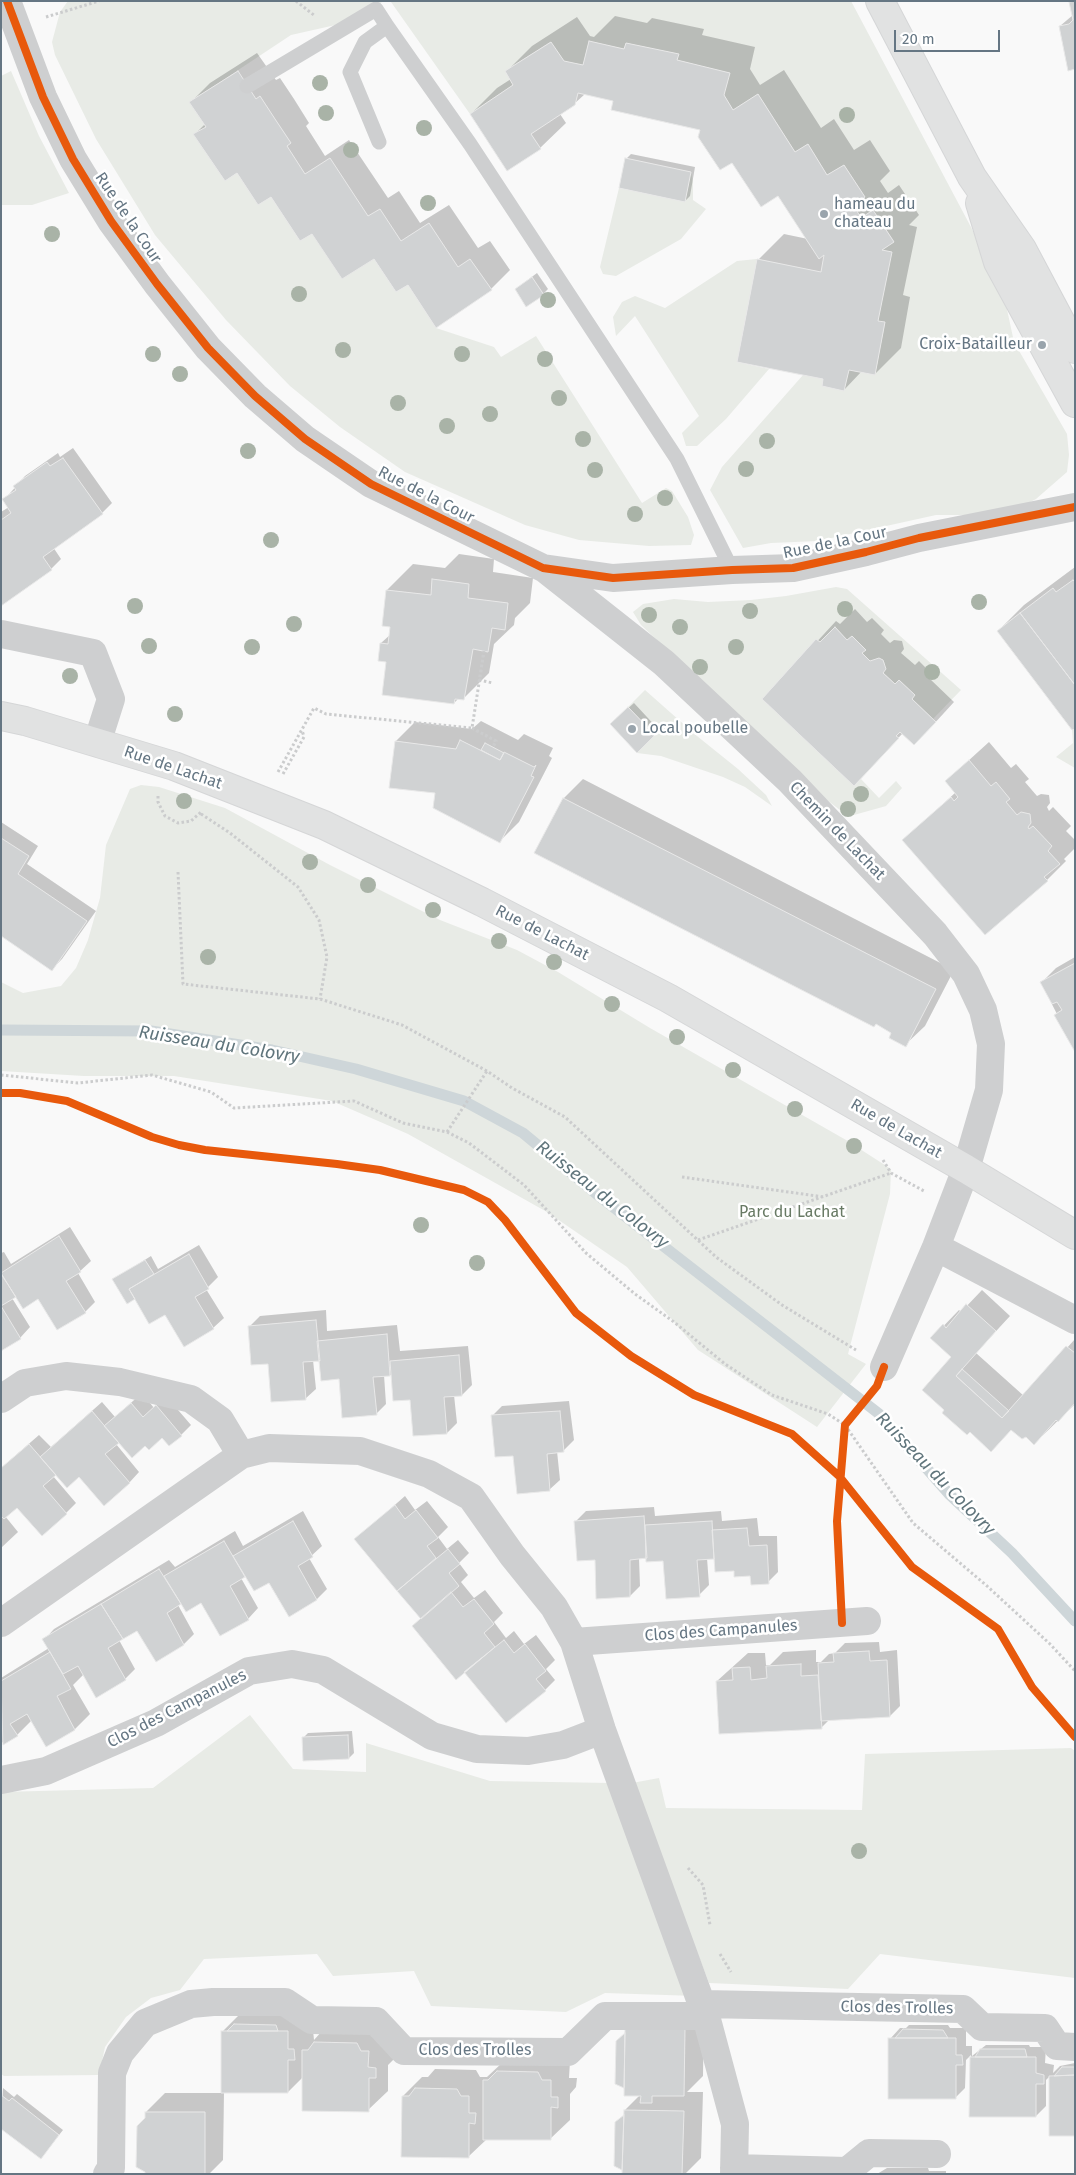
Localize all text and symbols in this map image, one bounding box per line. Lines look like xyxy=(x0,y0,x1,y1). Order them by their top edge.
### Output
scale bar xyxy=(896,20,1002,52)
text: 20 m xyxy=(902,30,935,48)
street label: Rue de la Cour xyxy=(91,169,165,267)
place label: hameau du chateau xyxy=(834,195,915,233)
marker: hameau du chateau xyxy=(818,208,830,220)
place label: Croix-Batailleur xyxy=(919,335,1032,355)
marker: Croix-Batailleur xyxy=(1036,339,1048,351)
street label: Rue de la Cour xyxy=(375,462,477,528)
street label: Rue de la Cour xyxy=(781,523,889,563)
place label: Local poubelle xyxy=(642,719,748,739)
marker: Local poubelle xyxy=(626,723,638,735)
street label: Rue de Lachat xyxy=(121,742,225,794)
street label: Chemin de Lachat xyxy=(785,778,889,884)
street label: Rue de Lachat xyxy=(492,901,592,965)
water label: Ruisseau du Colovry xyxy=(137,1022,301,1068)
street label: Rue de Lachat xyxy=(847,1095,945,1163)
water label: Ruisseau du Colovry xyxy=(531,1136,673,1254)
park label: Parc du Lachat xyxy=(739,1203,845,1223)
water label: Ruisseau du Colovry xyxy=(871,1408,999,1540)
street label: Clos des Campanules xyxy=(644,1616,798,1646)
street label: Clos des Campanules xyxy=(104,1666,250,1752)
street label: Clos des Trolles xyxy=(840,1997,954,2019)
street label: Clos des Trolles xyxy=(419,2041,531,2061)

